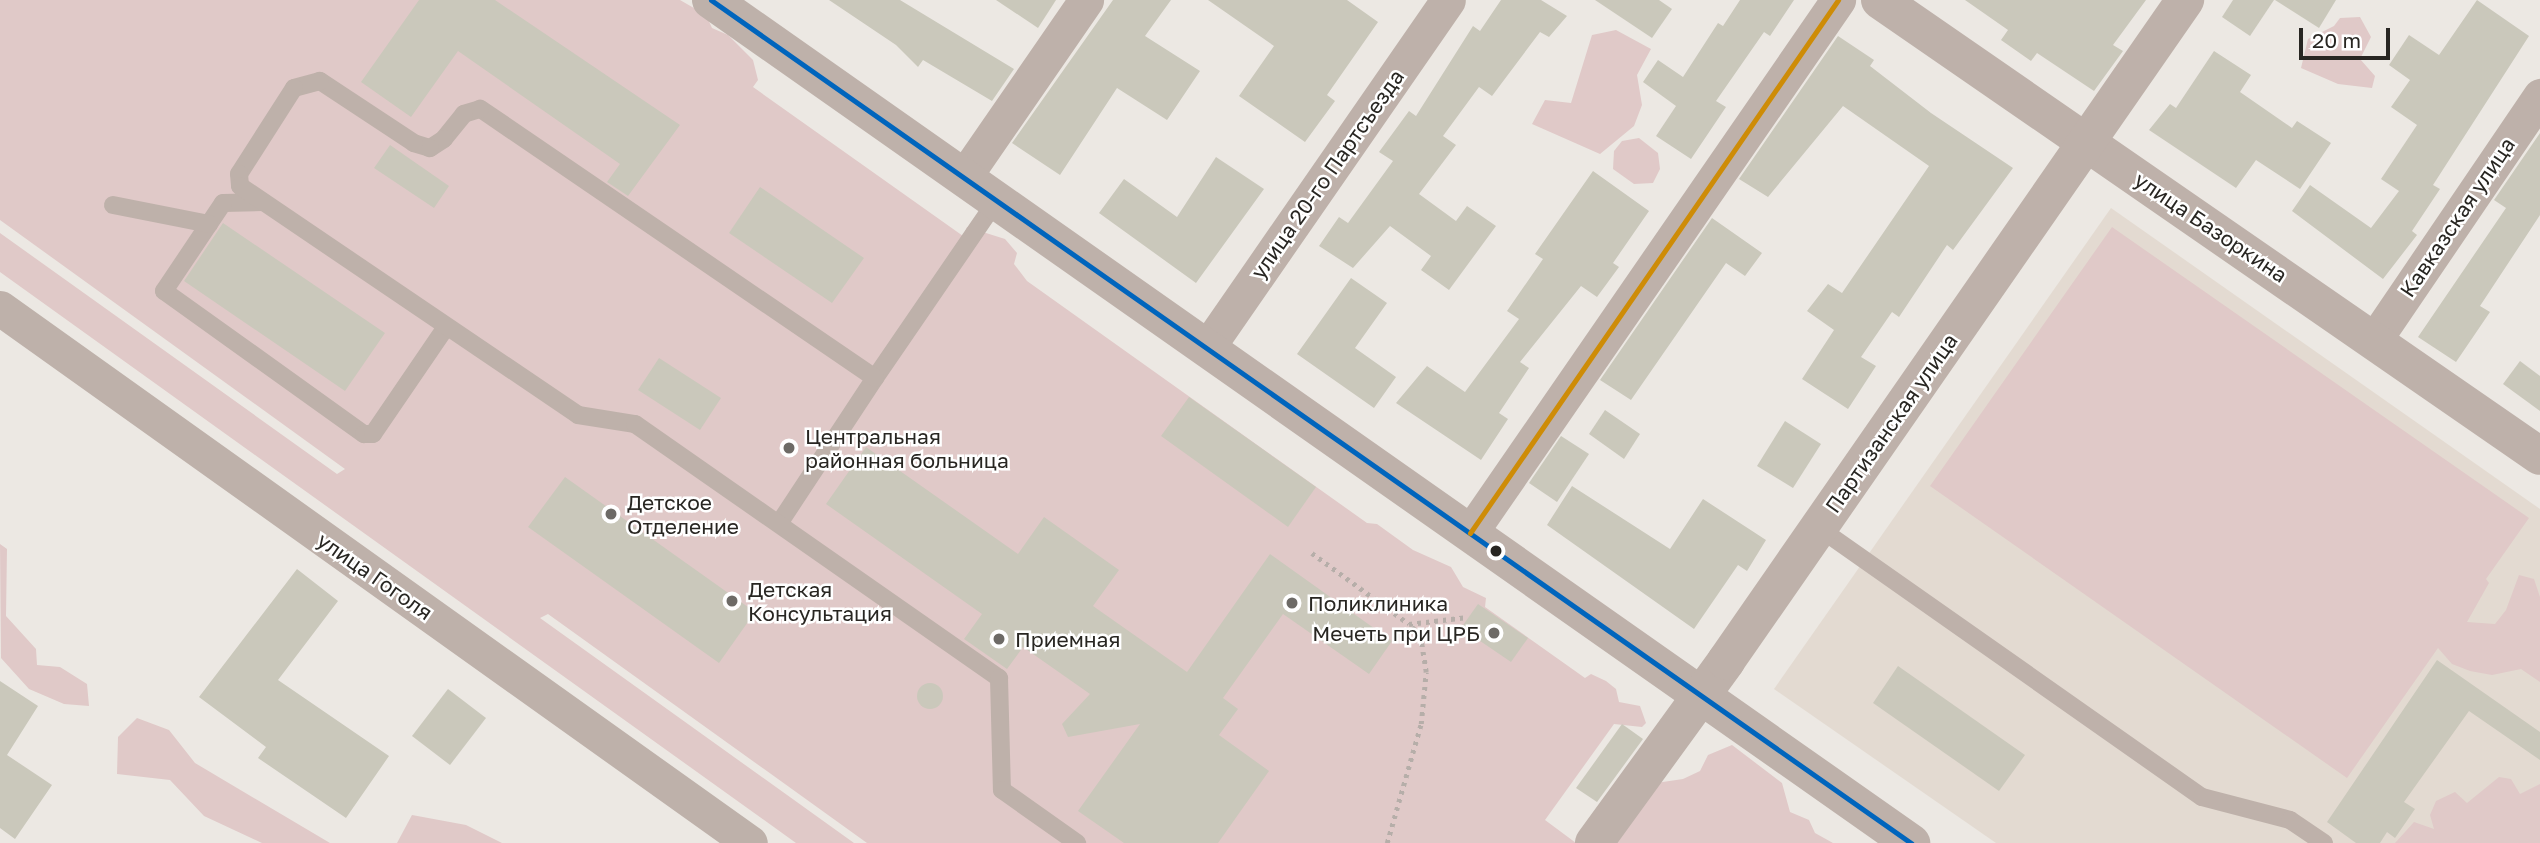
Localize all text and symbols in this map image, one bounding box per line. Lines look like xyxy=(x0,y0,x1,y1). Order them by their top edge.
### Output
scale bar xyxy=(2302,14,2393,58)
text: 20 m xyxy=(2312,27,2361,53)
street label: улица 20-го Партсъезда xyxy=(1245,65,1409,283)
street label: Кавказская улица xyxy=(2394,132,2520,302)
street label: улица Базоркина xyxy=(2130,167,2292,287)
street label: Партизанская улица xyxy=(1820,329,1962,517)
place label: Центральная районная больница xyxy=(805,423,1009,473)
marker: Центральная районная больница xyxy=(779,438,799,458)
place label: Детское Отделение xyxy=(627,489,739,539)
marker: Детское Отделение xyxy=(601,504,621,524)
street label: улица Гоголя xyxy=(313,527,437,625)
unlabelled marker xyxy=(1489,544,1503,558)
place label: Детская Консультация xyxy=(748,576,892,626)
place label: Поликлиника xyxy=(1308,590,1448,616)
marker: Детская Консультация xyxy=(722,591,742,611)
marker: Поликлиника xyxy=(1282,593,1302,613)
place label: Мечеть при ЦРБ xyxy=(1312,620,1480,646)
marker: Мечеть при ЦРБ xyxy=(1486,625,1502,641)
place label: Приемная xyxy=(1015,626,1120,652)
marker: Приемная xyxy=(989,629,1009,649)

